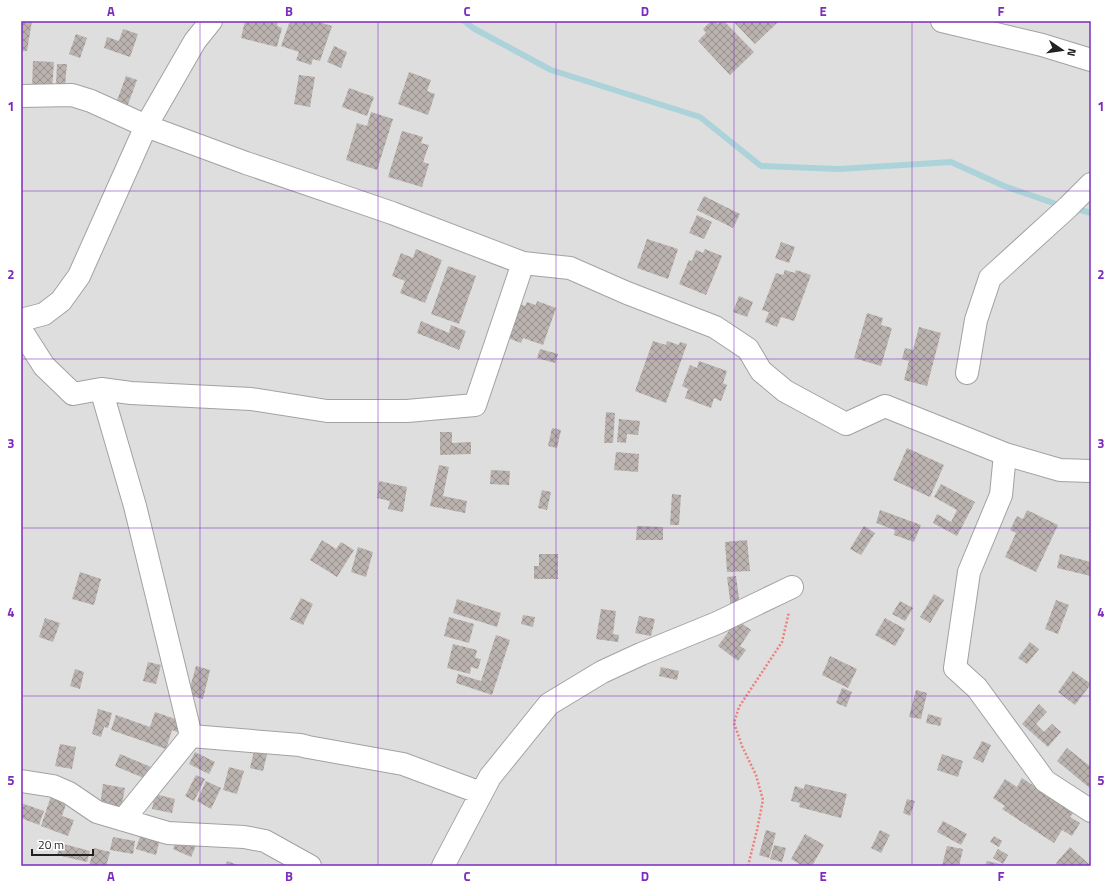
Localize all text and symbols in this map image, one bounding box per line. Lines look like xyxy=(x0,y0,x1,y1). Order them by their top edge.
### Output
text: A xyxy=(107,1,115,21)
text: B xyxy=(285,1,293,21)
text: C xyxy=(463,1,471,21)
text: D xyxy=(641,1,649,21)
text: E xyxy=(819,1,827,21)
text: F xyxy=(998,1,1005,21)
north arrow xyxy=(1042,30,1082,70)
text: N xyxy=(1063,47,1080,58)
text: 1 xyxy=(7,96,15,116)
text: 1 xyxy=(1097,96,1105,116)
text: 2 xyxy=(7,264,15,284)
text: 2 xyxy=(1097,264,1105,284)
text: 3 xyxy=(7,433,15,453)
text: 3 xyxy=(1097,433,1105,453)
text: 4 xyxy=(7,602,15,622)
text: 4 xyxy=(1097,602,1105,622)
text: 5 xyxy=(7,770,15,790)
text: 5 xyxy=(1097,770,1105,790)
scale bar xyxy=(32,831,93,857)
text: 20 m xyxy=(38,835,64,854)
text: A xyxy=(107,866,115,886)
text: B xyxy=(285,866,293,886)
text: C xyxy=(463,866,471,886)
text: D xyxy=(641,866,649,886)
text: E xyxy=(819,866,827,886)
text: F xyxy=(998,866,1005,886)

